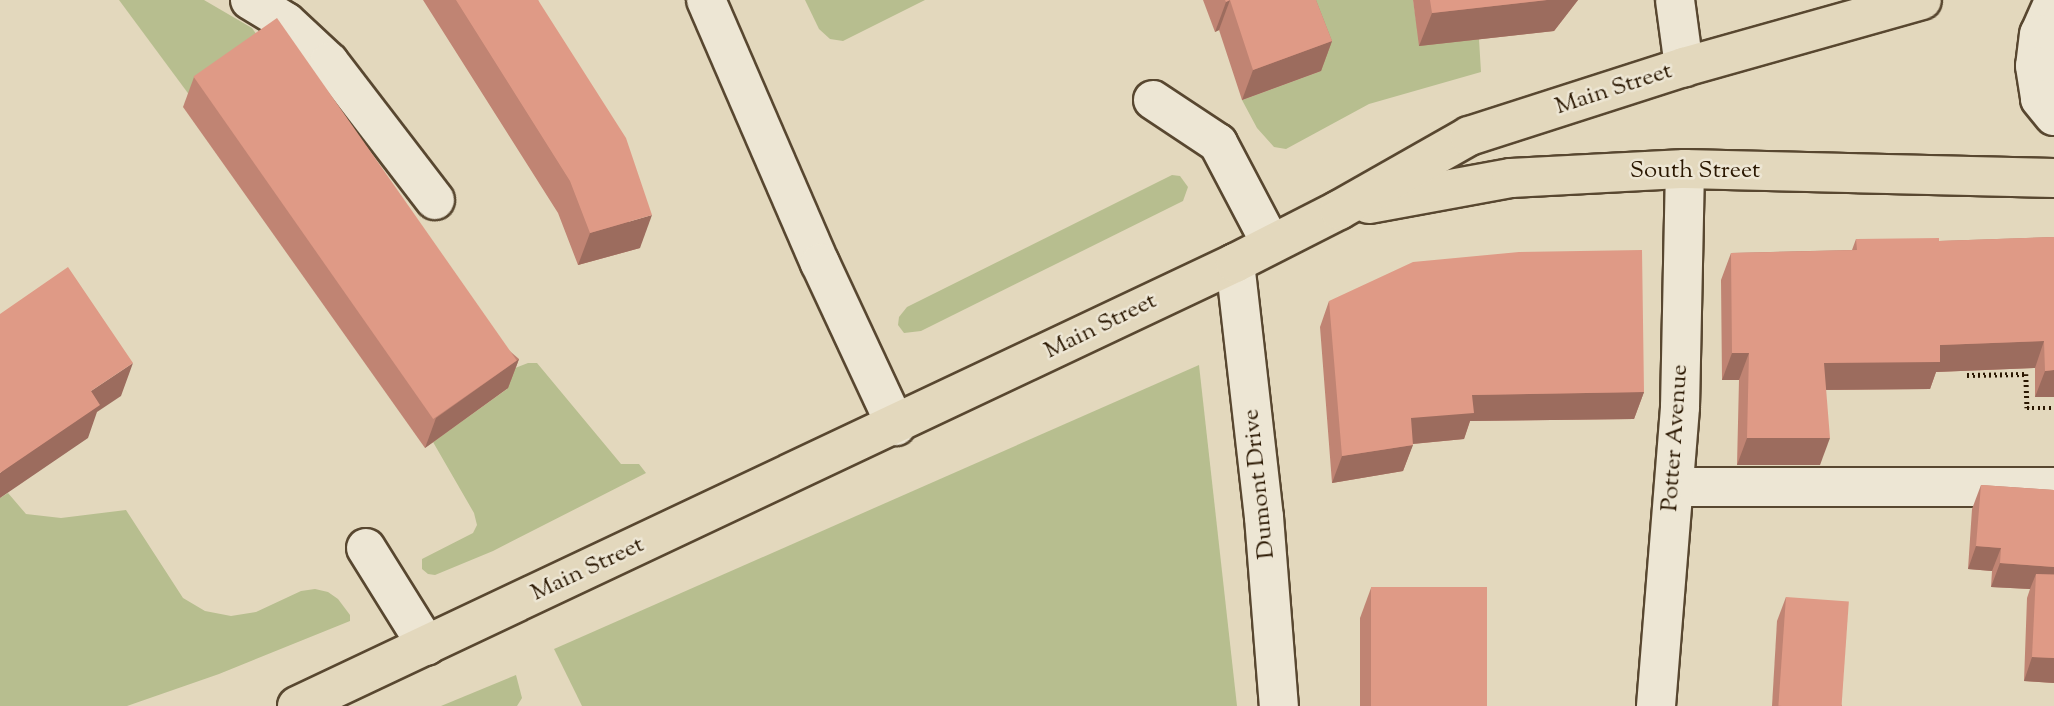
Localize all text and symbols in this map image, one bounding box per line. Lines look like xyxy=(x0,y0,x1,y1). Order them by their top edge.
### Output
street label: Main Street xyxy=(1552,58,1676,122)
street label: South Street xyxy=(1630,158,1760,186)
street label: Main Street xyxy=(1040,287,1162,367)
street label: Potter Avenue xyxy=(1656,363,1696,513)
street label: Dumont Drive xyxy=(1238,408,1282,560)
street label: Main Street xyxy=(527,531,649,609)

